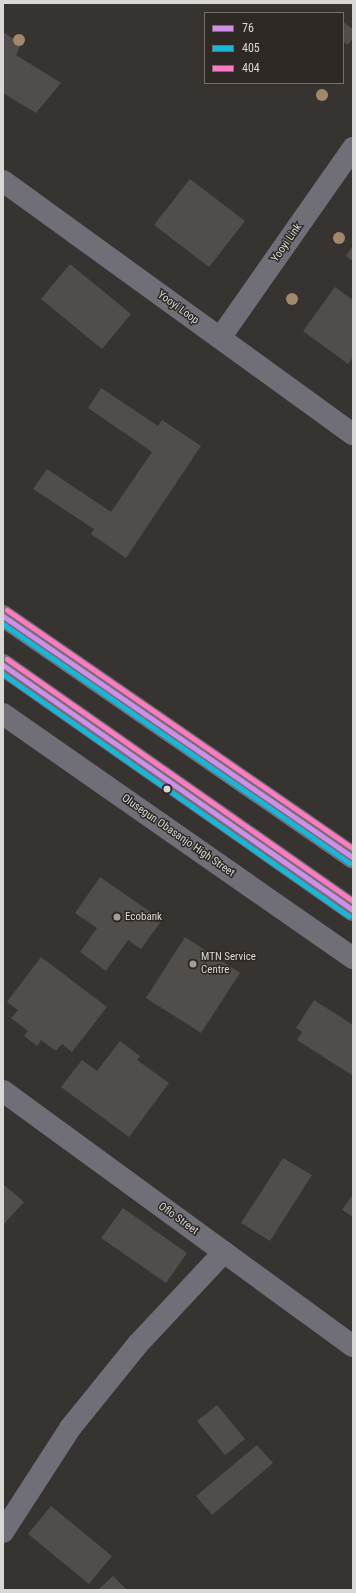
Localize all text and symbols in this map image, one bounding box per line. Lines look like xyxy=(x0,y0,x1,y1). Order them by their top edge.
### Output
legend xyxy=(204,12,344,84)
text: 76 xyxy=(242,21,254,35)
text: 405 xyxy=(242,41,260,55)
text: 404 xyxy=(242,61,260,75)
street label: Yooyi Link xyxy=(269,221,305,265)
street label: Yooyi Loop xyxy=(155,289,201,327)
unlabelled marker xyxy=(162,784,172,794)
street label: Olusegun Obasanjo High Street xyxy=(119,792,237,880)
place label: Ecobank xyxy=(125,910,162,924)
marker: Ecobank xyxy=(112,912,122,922)
place label: MTN Service Centre xyxy=(201,951,256,977)
marker: MTN Service Centre xyxy=(188,959,198,969)
street label: Oflo Street xyxy=(156,1200,200,1238)

